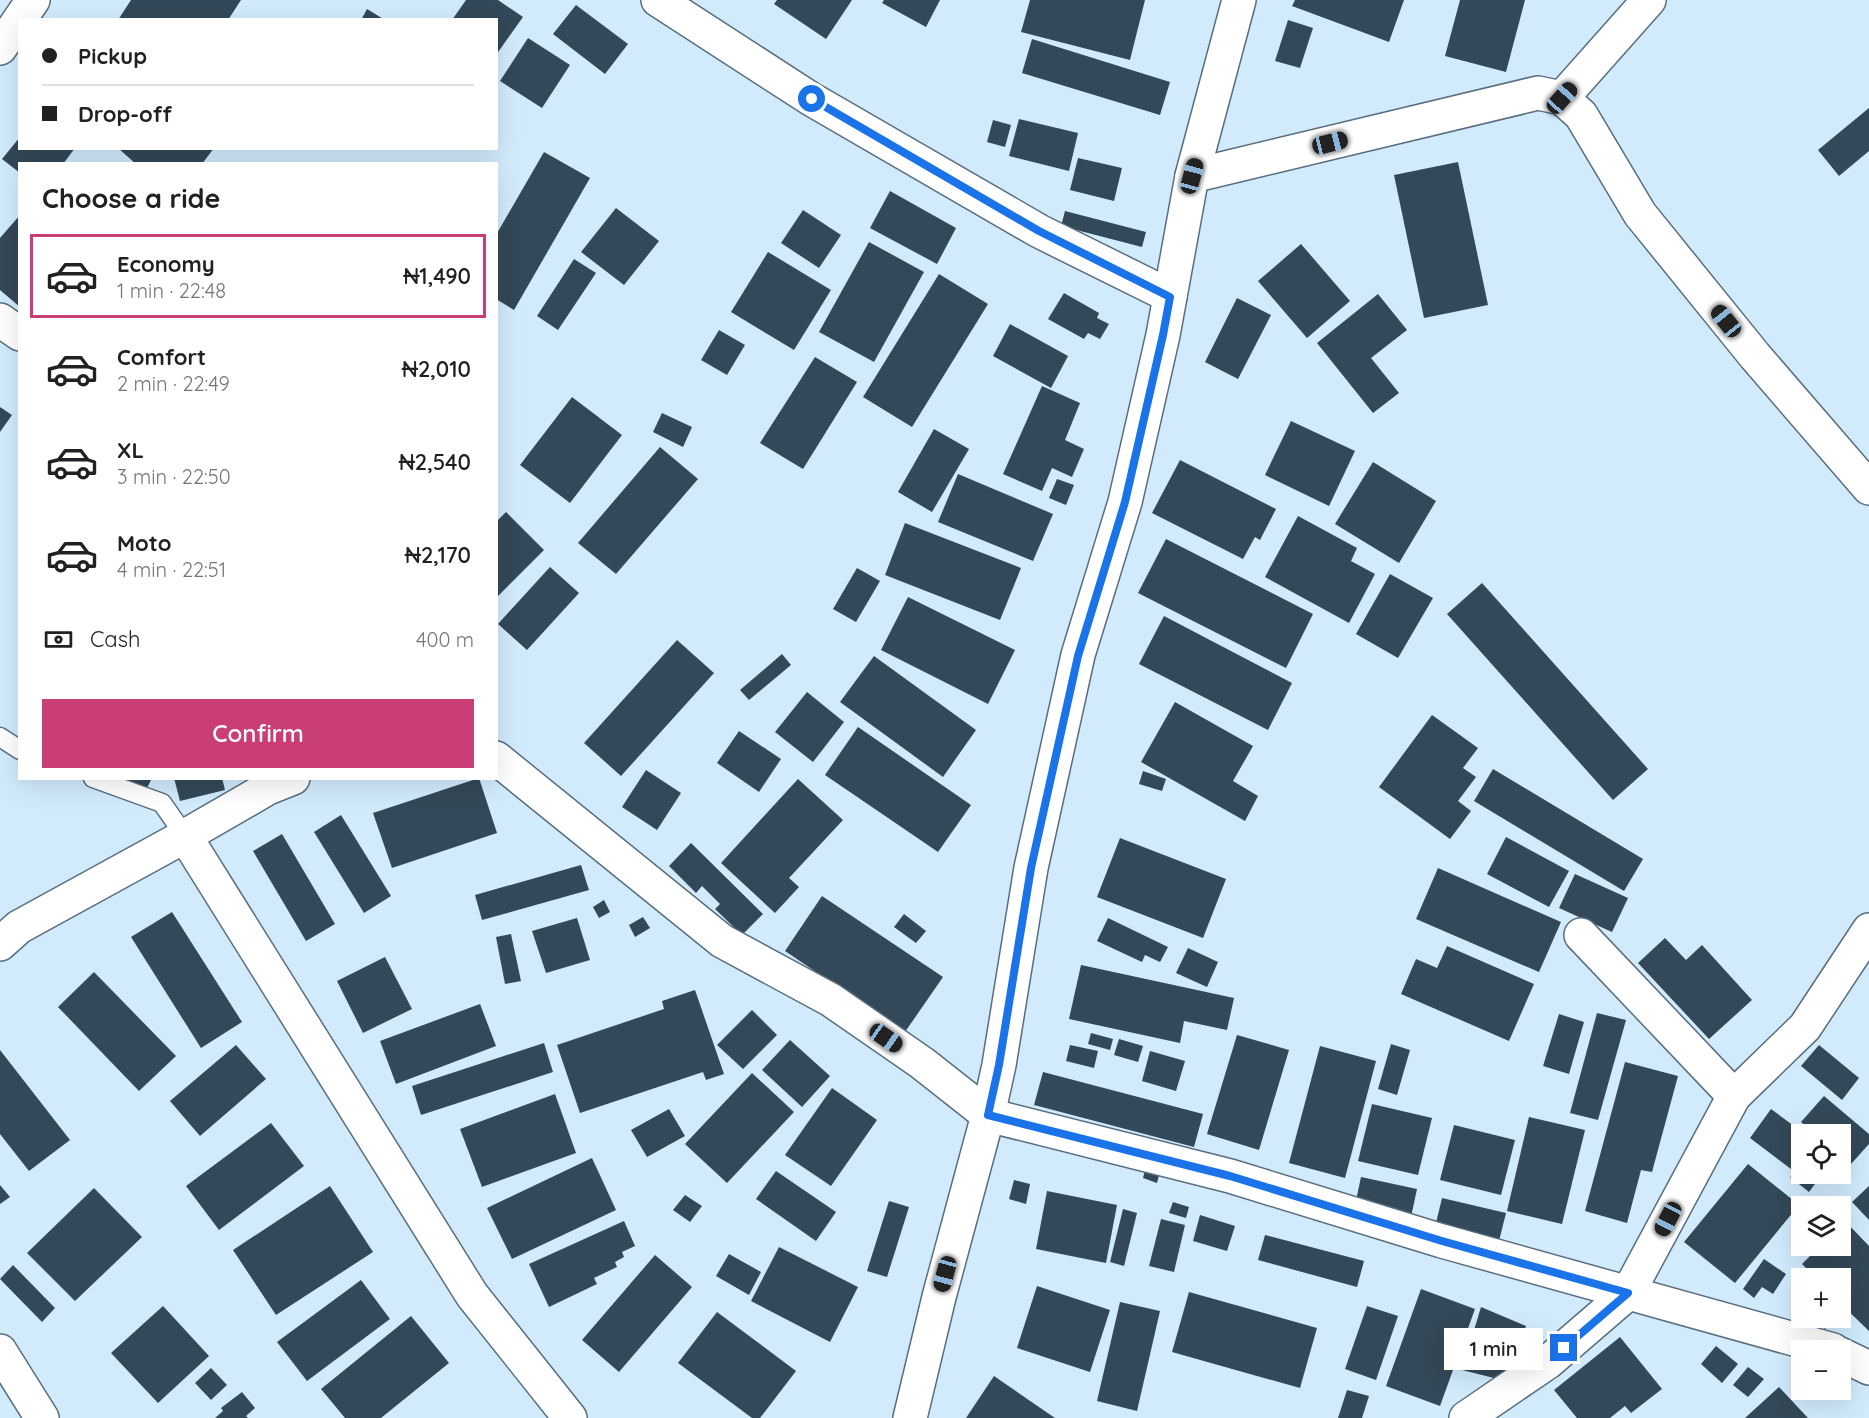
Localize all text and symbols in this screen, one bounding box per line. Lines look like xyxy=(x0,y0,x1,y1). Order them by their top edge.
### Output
text: Pickup xyxy=(78,42,147,70)
car xyxy=(1543,79,1581,117)
route start xyxy=(798,85,825,112)
text: Drop-off xyxy=(78,100,172,128)
car xyxy=(1310,130,1350,156)
car xyxy=(1179,156,1205,196)
text: Choose a ride xyxy=(42,181,220,215)
icon: car xyxy=(45,249,99,303)
text: Economy xyxy=(117,250,215,278)
text: ₦1,490 xyxy=(403,262,471,290)
text: 1 min · 22:48 xyxy=(117,278,226,303)
car xyxy=(1708,301,1744,341)
icon: car xyxy=(45,342,99,396)
text: Comfort xyxy=(117,343,206,371)
text: ₦2,010 xyxy=(402,355,471,383)
text: 2 min · 22:49 xyxy=(117,371,230,396)
icon: car xyxy=(45,435,99,489)
text: XL xyxy=(117,436,144,464)
text: ₦2,540 xyxy=(399,448,471,476)
text: 3 min · 22:50 xyxy=(117,464,231,489)
icon: car xyxy=(45,528,99,582)
text: Moto xyxy=(117,529,171,557)
text: ₦2,170 xyxy=(405,541,471,569)
text: 4 min · 22:51 xyxy=(117,557,226,582)
icon: cash xyxy=(42,623,75,656)
text: Cash xyxy=(90,625,141,653)
text: 400 m xyxy=(416,627,474,652)
button: Confirm xyxy=(42,699,474,768)
car xyxy=(866,1020,906,1056)
map controls xyxy=(1791,1124,1851,1400)
button: locate xyxy=(1791,1124,1851,1184)
button: layers xyxy=(1791,1196,1851,1256)
car xyxy=(1652,1199,1684,1239)
car xyxy=(932,1254,958,1294)
button: + xyxy=(1791,1268,1851,1328)
callout: 1 min xyxy=(1444,1327,1543,1369)
route end xyxy=(1550,1334,1577,1361)
text: 1 min xyxy=(1470,1336,1517,1361)
button: − xyxy=(1791,1340,1851,1400)

